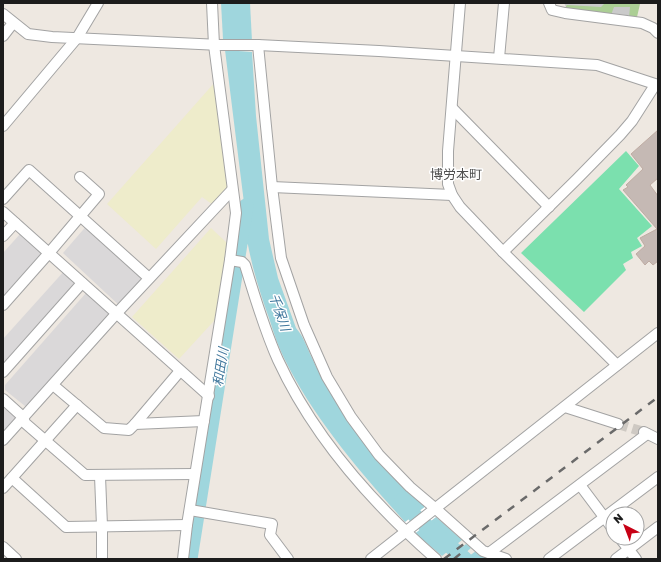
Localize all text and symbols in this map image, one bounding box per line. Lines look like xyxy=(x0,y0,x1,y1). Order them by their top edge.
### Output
district label: 博労本町 xyxy=(430,166,482,182)
water label: 千保川 xyxy=(266,291,295,335)
water label: 和田川 xyxy=(209,345,231,388)
north arrow xyxy=(605,506,645,546)
text: N xyxy=(611,511,625,526)

